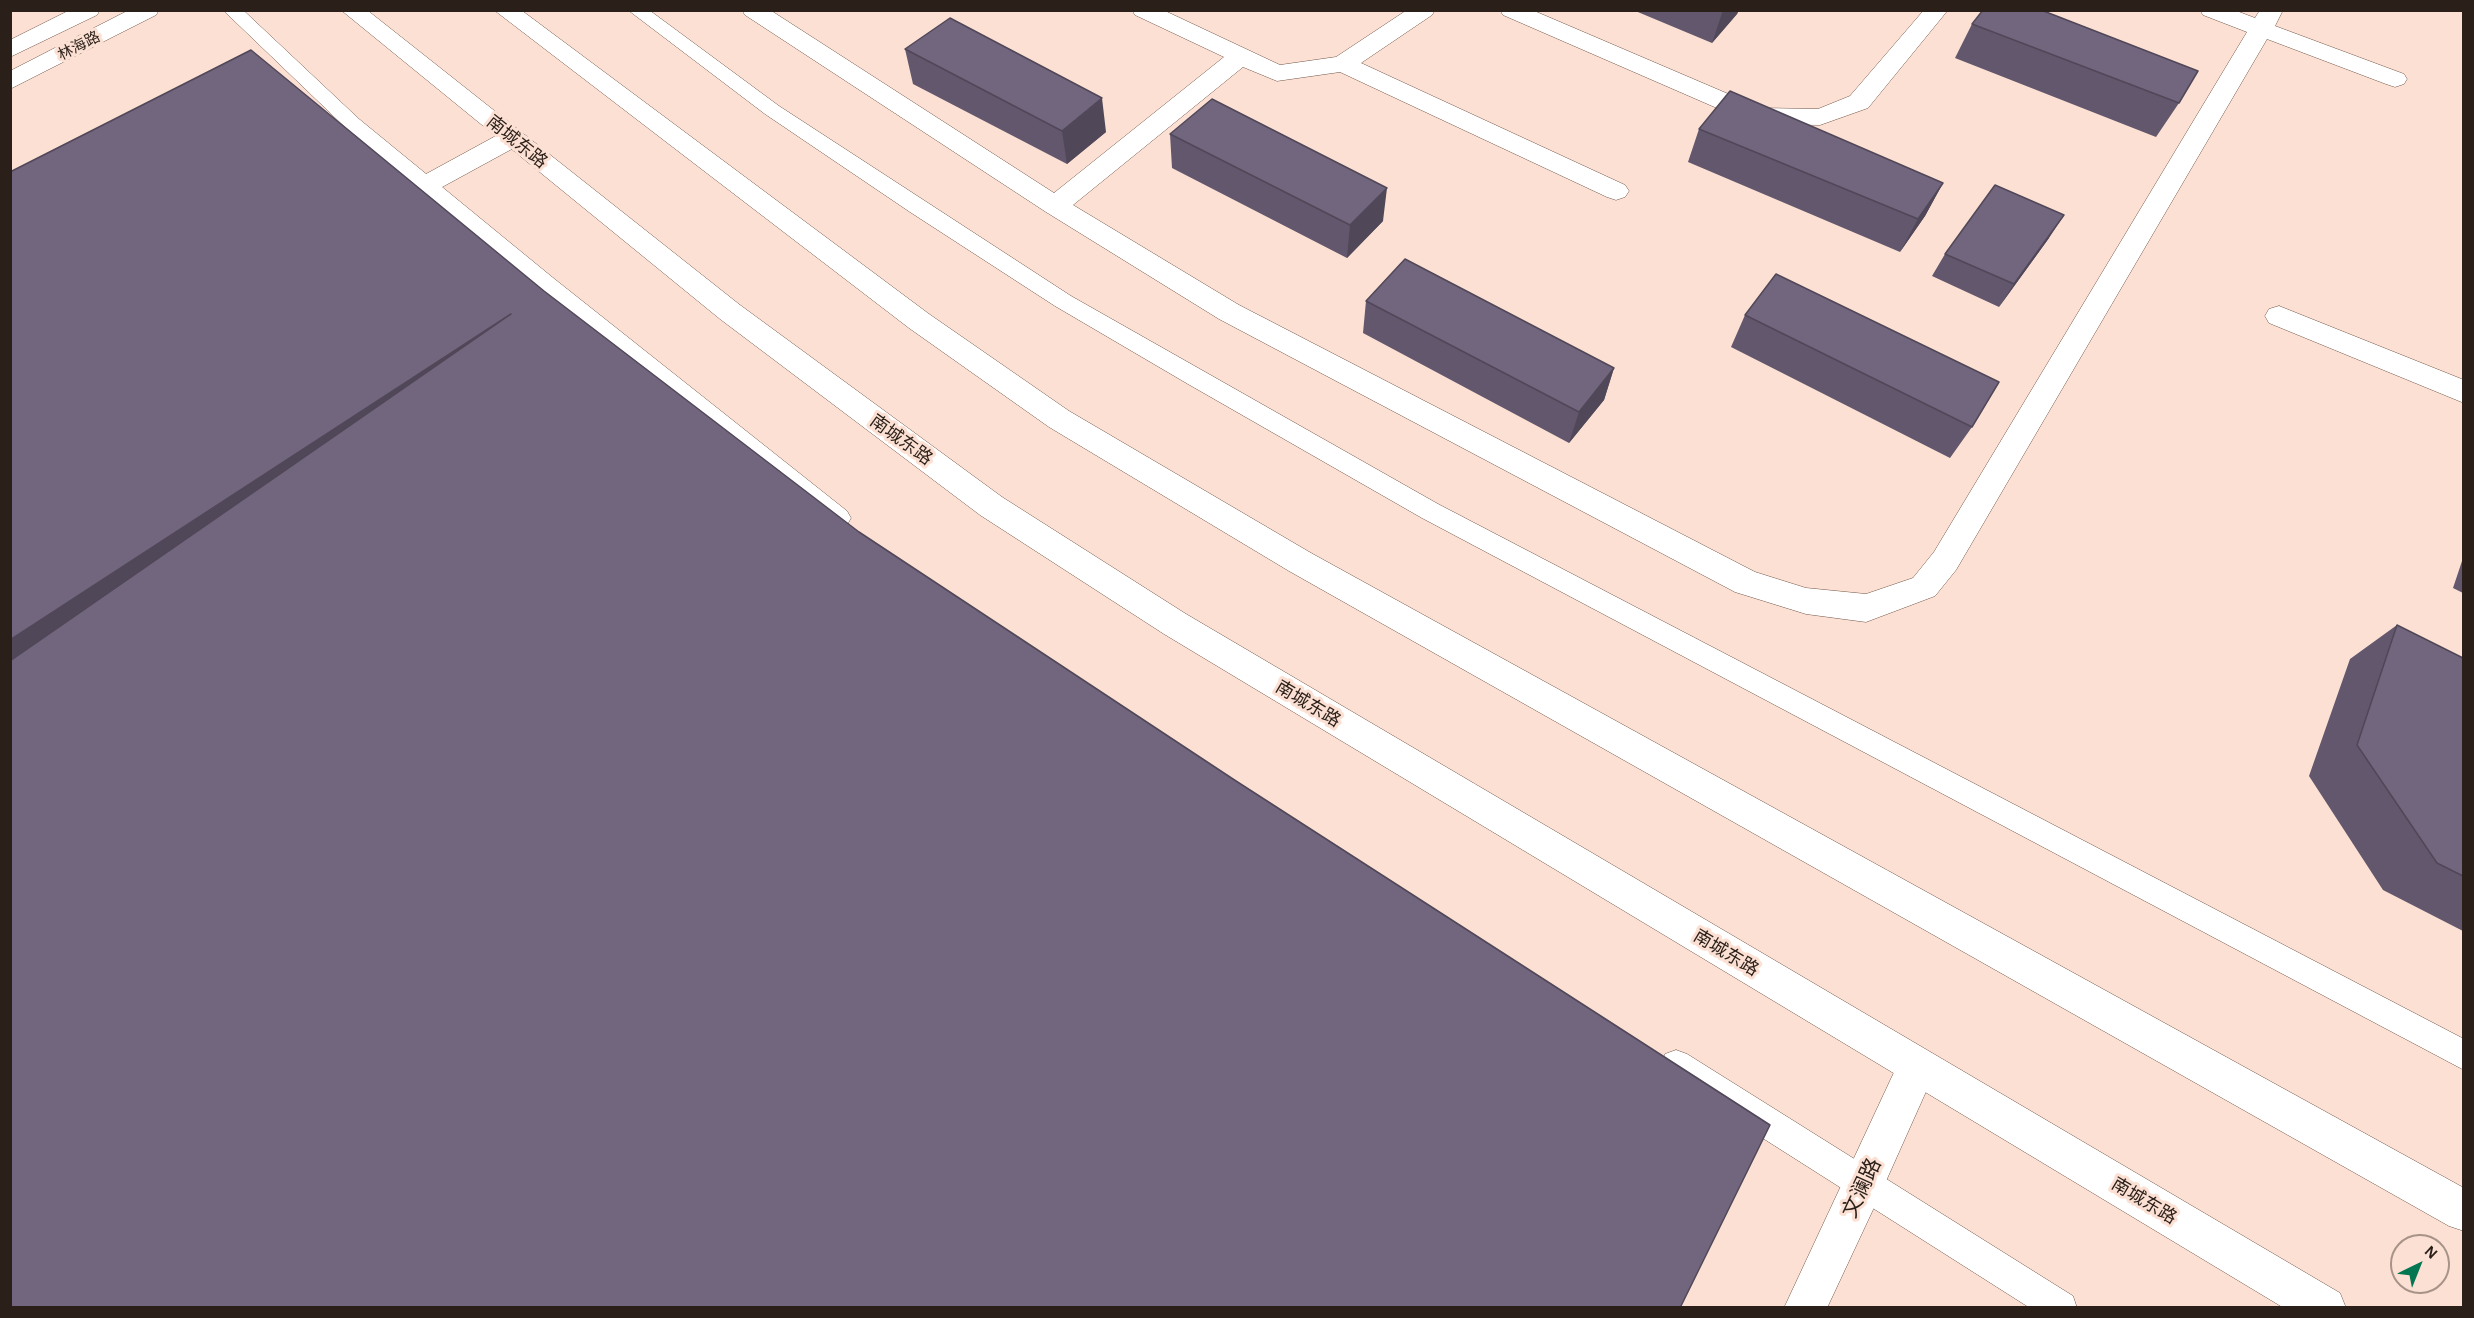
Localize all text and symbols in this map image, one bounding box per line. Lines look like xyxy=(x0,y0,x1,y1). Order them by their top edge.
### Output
street label: 林海路 xyxy=(55,28,103,64)
street label: 南城东路 xyxy=(482,111,552,173)
street label: 南城东路 xyxy=(866,410,936,470)
street label: 南城东路 xyxy=(1272,676,1344,732)
street label: 南城东路 xyxy=(1690,925,1762,981)
street label: 文澜路 xyxy=(1837,1154,1887,1222)
street label: 南城东路 xyxy=(2108,1173,2180,1229)
north arrow xyxy=(2390,1234,2450,1294)
text: N xyxy=(2421,1243,2440,1262)

